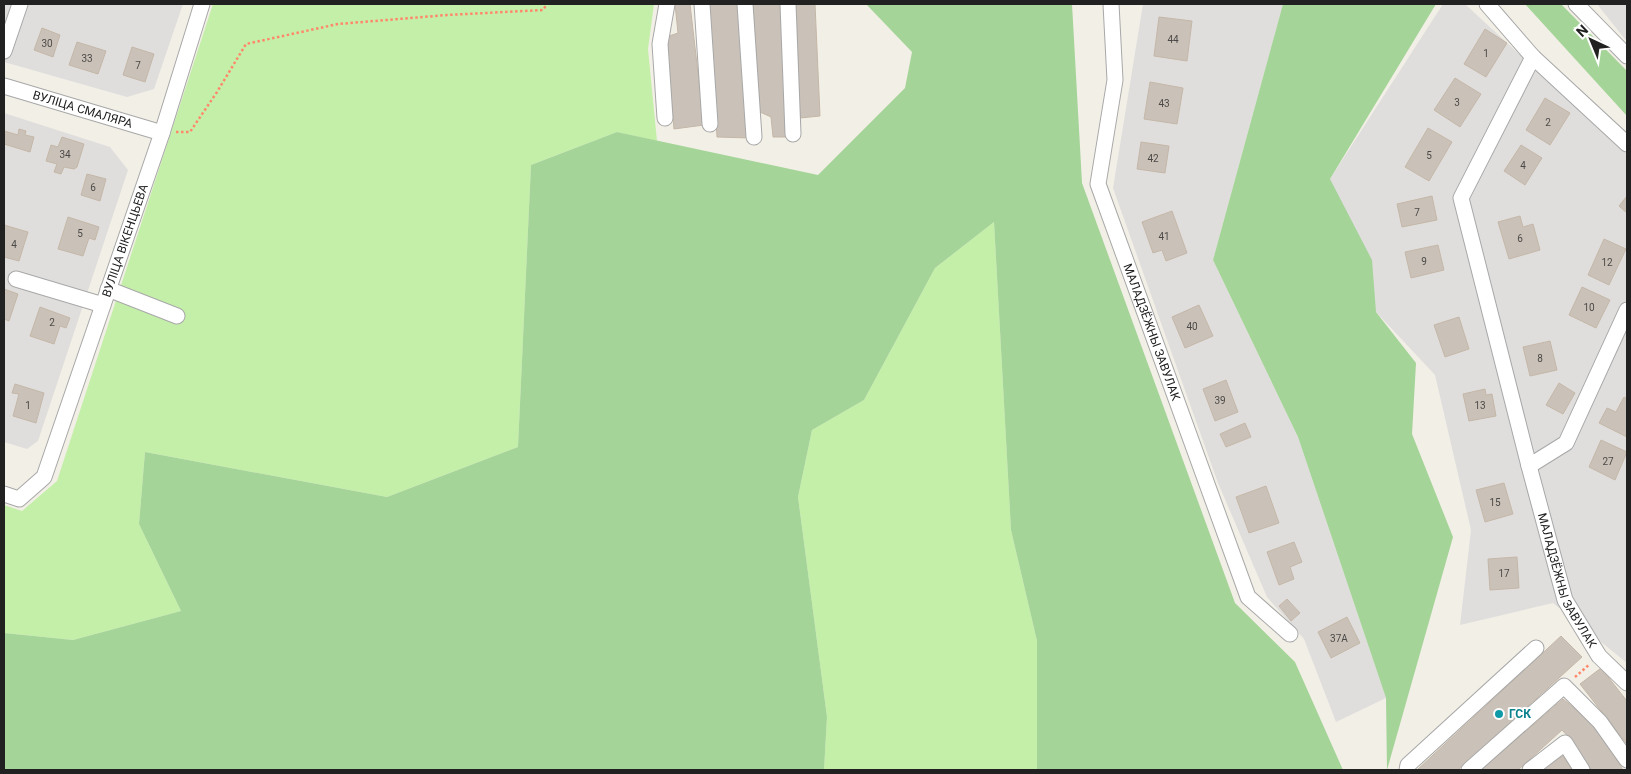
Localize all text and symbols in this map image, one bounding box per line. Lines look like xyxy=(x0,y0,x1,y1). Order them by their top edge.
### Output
north arrow xyxy=(1566,15,1616,65)
text: N xyxy=(1573,21,1591,40)
house number: 44 xyxy=(1167,34,1179,45)
house number: 30 xyxy=(41,38,53,49)
house number: 1 xyxy=(1483,48,1489,59)
house number: 33 xyxy=(81,53,93,64)
house number: 7 xyxy=(135,60,141,71)
street label: ВУЛІЦА СМАЛЯРА xyxy=(31,88,134,131)
house number: 3 xyxy=(1454,97,1460,108)
house number: 43 xyxy=(1158,98,1170,109)
house number: 2 xyxy=(1545,117,1551,128)
house number: 34 xyxy=(59,149,71,160)
house number: 5 xyxy=(1426,150,1432,161)
house number: 42 xyxy=(1147,153,1159,164)
house number: 4 xyxy=(1520,160,1526,171)
house number: 6 xyxy=(90,182,96,193)
street label: ВУЛІЦА ВІКЕНЦЬЕВА xyxy=(99,182,151,299)
house number: 7 xyxy=(1414,207,1420,218)
house number: 5 xyxy=(77,228,83,239)
house number: 41 xyxy=(1158,231,1170,242)
house number: 6 xyxy=(1517,233,1523,244)
house number: 4 xyxy=(11,239,17,250)
house number: 9 xyxy=(1421,256,1427,267)
house number: 12 xyxy=(1601,257,1613,268)
street label: МАЛАДЗЁЖНЫ ЗАВУЛАК xyxy=(1120,262,1183,403)
house number: 10 xyxy=(1583,302,1595,313)
house number: 2 xyxy=(49,317,55,328)
house number: 40 xyxy=(1186,321,1198,332)
house number: 8 xyxy=(1537,353,1543,364)
house number: 39 xyxy=(1214,395,1226,406)
house number: 1 xyxy=(25,400,31,411)
house number: 13 xyxy=(1474,400,1486,411)
house number: 27 xyxy=(1602,456,1614,467)
house number: 15 xyxy=(1489,497,1501,508)
street label: МАЛАДЗЁЖНЫ ЗАВУЛАК xyxy=(1535,511,1600,651)
house number: 17 xyxy=(1498,568,1510,579)
house number: 37А xyxy=(1330,633,1348,644)
place label: ГСК xyxy=(1509,707,1531,721)
marker: ГСК xyxy=(1493,708,1505,720)

